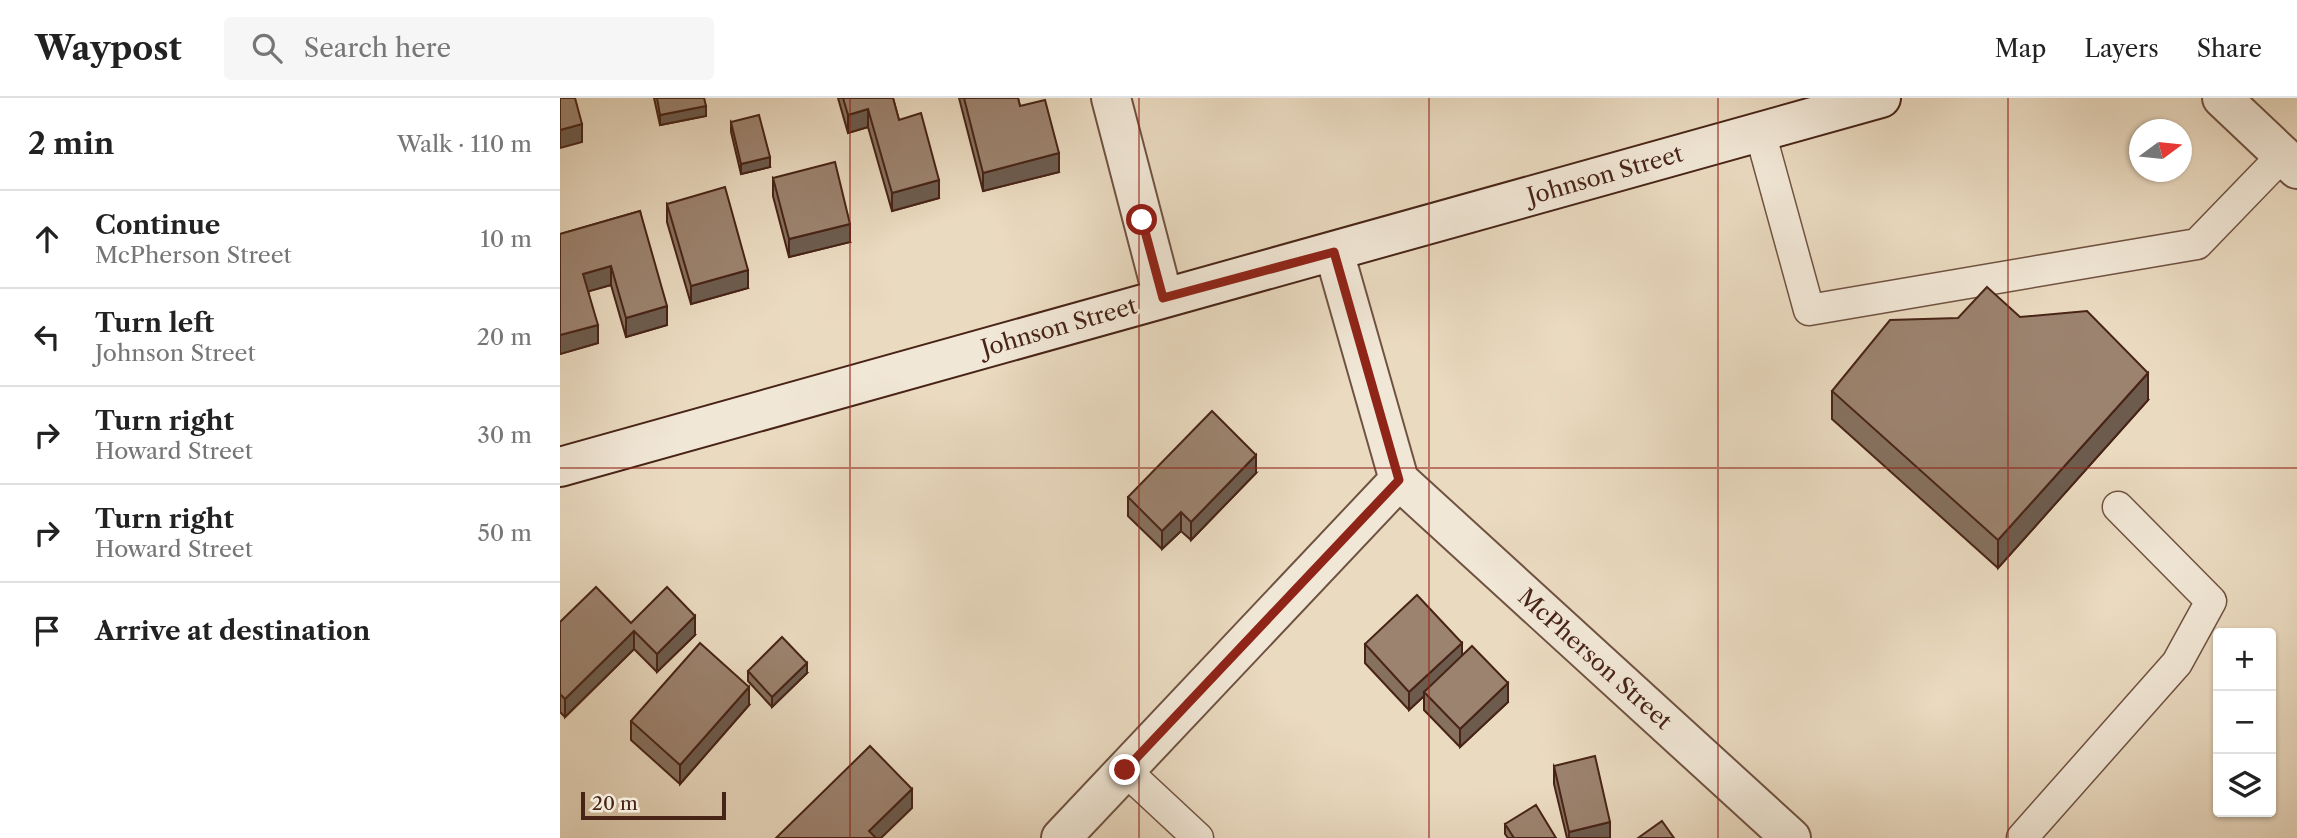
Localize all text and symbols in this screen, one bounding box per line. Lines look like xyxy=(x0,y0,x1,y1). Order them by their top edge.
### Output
search box xyxy=(224,17,714,80)
text: Waypost xyxy=(35,28,182,69)
icon: search xyxy=(248,29,286,67)
text: Search here xyxy=(304,32,451,64)
text: Map xyxy=(1995,34,2046,63)
text: Layers xyxy=(2084,34,2159,63)
text: Share xyxy=(2197,34,2262,63)
north arrow xyxy=(2129,119,2192,182)
text: 2 min xyxy=(28,125,114,162)
text: Walk · 110 m xyxy=(397,130,532,158)
street label: Johnson Street xyxy=(1521,139,1686,211)
route start xyxy=(1126,204,1157,235)
text: Continue xyxy=(95,209,220,241)
icon: ahead xyxy=(28,220,66,258)
text: 10 m xyxy=(480,225,532,253)
text: McPherson Street xyxy=(95,241,292,269)
street label: Johnson Street xyxy=(975,291,1140,363)
text: Turn left xyxy=(95,307,214,339)
icon: left xyxy=(28,318,66,356)
text: 20 m xyxy=(477,323,532,351)
text: Johnson Street xyxy=(95,339,256,367)
text: Turn right xyxy=(95,405,234,437)
icon: right xyxy=(28,416,66,454)
text: 30 m xyxy=(477,421,532,449)
text: Howard Street xyxy=(95,437,253,465)
text: Turn right xyxy=(95,503,234,535)
icon: right xyxy=(28,514,66,552)
text: 50 m xyxy=(477,519,532,547)
text: Howard Street xyxy=(95,535,253,563)
street label: McPherson Street xyxy=(1513,583,1677,735)
icon: arrive xyxy=(28,612,66,650)
text: Arrive at destination xyxy=(95,615,370,647)
map controls xyxy=(2213,628,2276,817)
button: + xyxy=(2213,628,2276,691)
button: − xyxy=(2213,691,2276,754)
route end xyxy=(1109,754,1140,785)
button: layers xyxy=(2213,754,2276,817)
scale bar xyxy=(581,789,726,821)
text: 20 m xyxy=(592,792,638,815)

